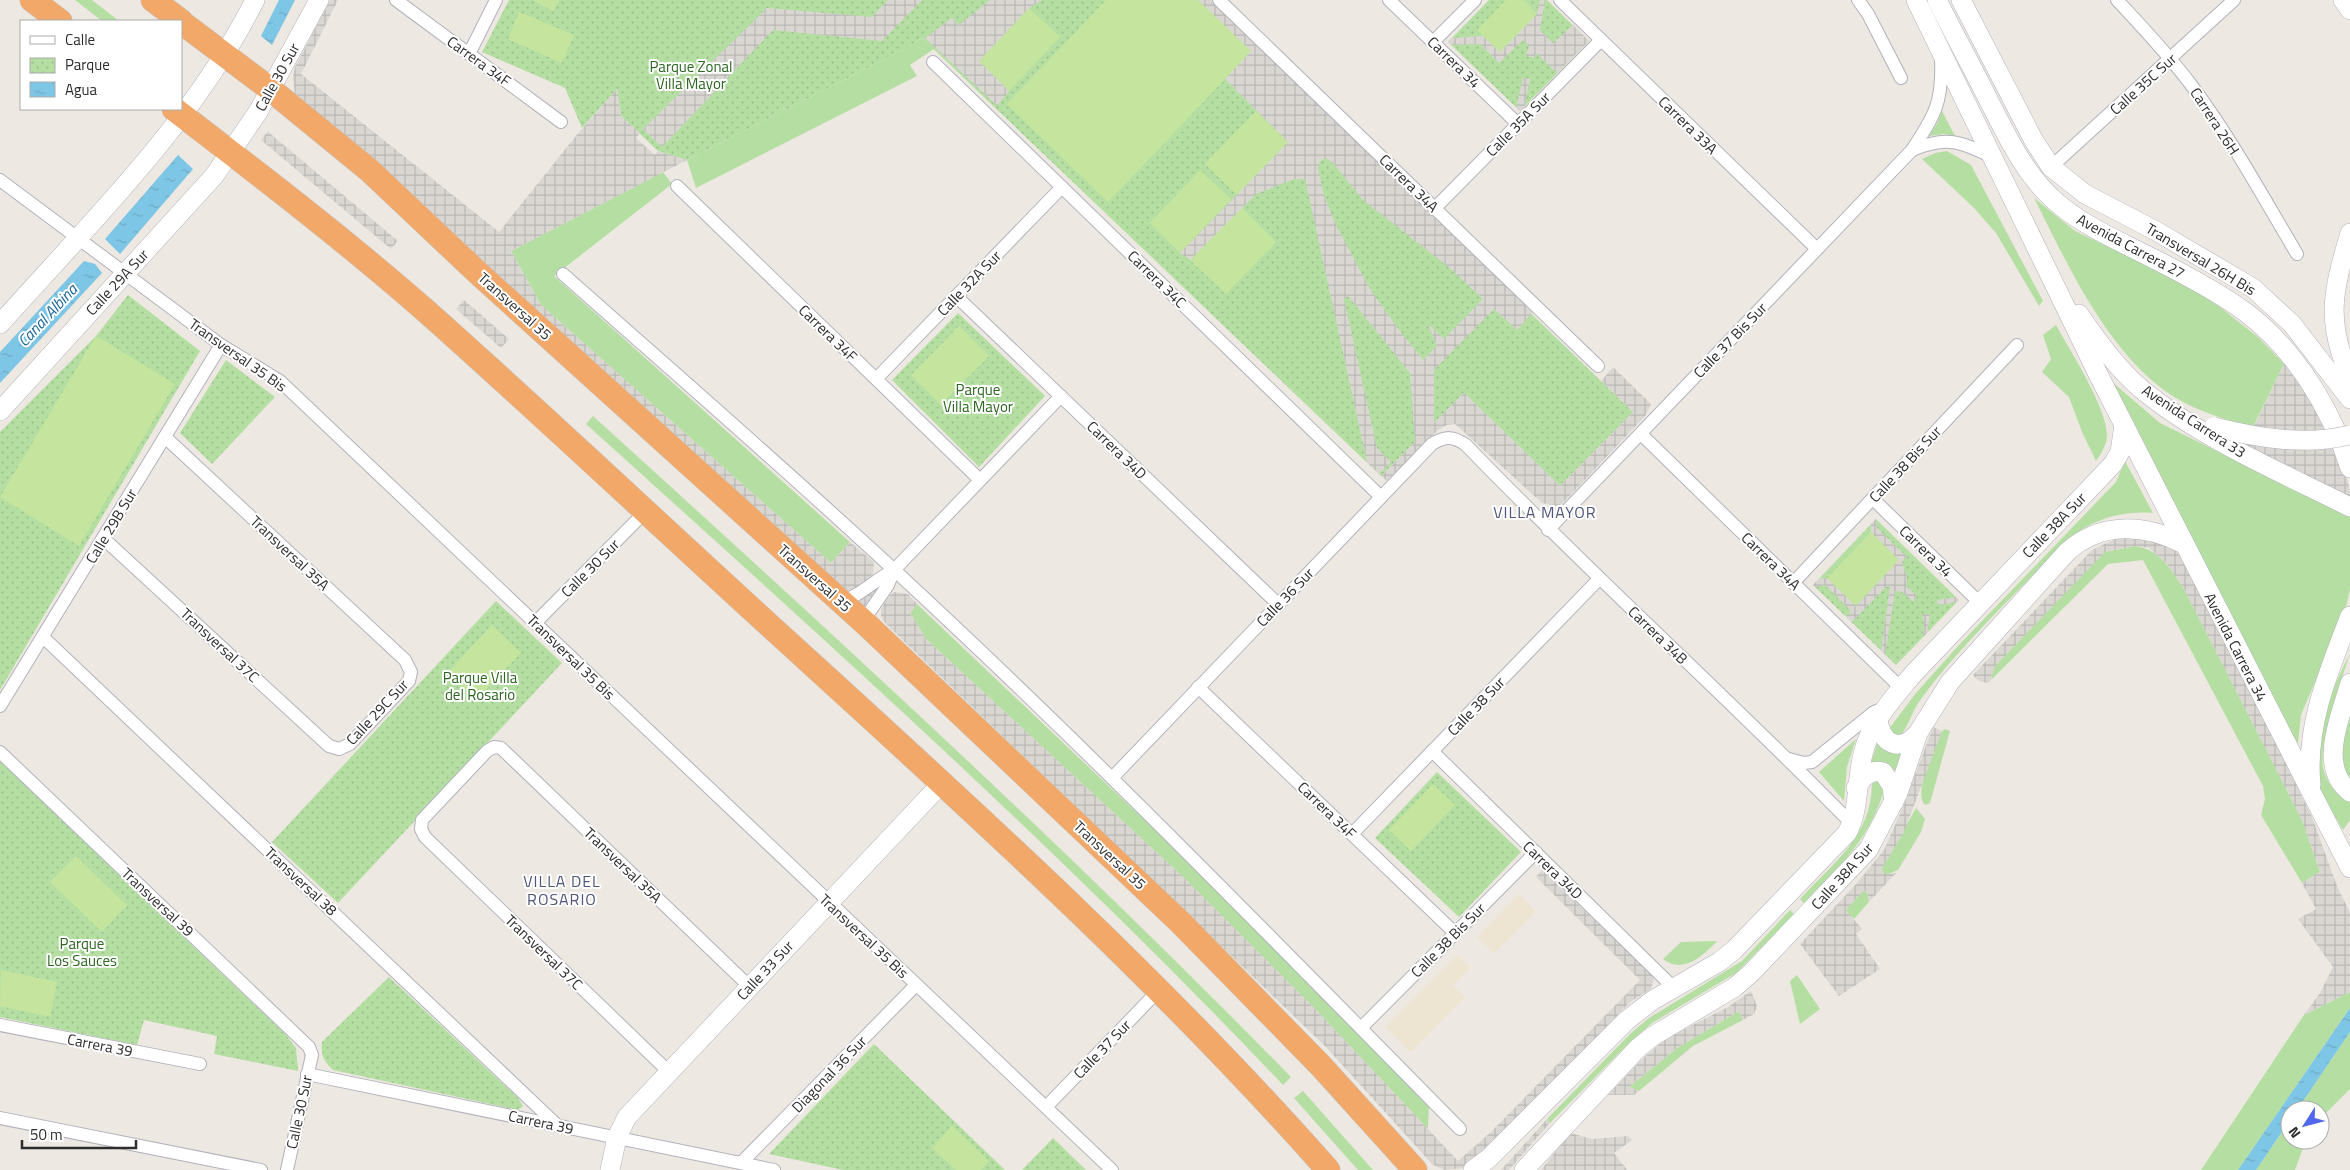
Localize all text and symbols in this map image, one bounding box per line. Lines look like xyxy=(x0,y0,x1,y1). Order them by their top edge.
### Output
legend xyxy=(20,20,182,110)
text: Calle xyxy=(65,28,95,51)
street label: Carrera 34F xyxy=(442,30,516,92)
street label: Carrera 34 xyxy=(1422,31,1486,93)
street label: Calle 30 Sur xyxy=(249,39,305,115)
street label: Calle 35C Sur xyxy=(2104,48,2182,120)
text: Parque xyxy=(65,53,110,76)
park label: Parque Zonal Villa Mayor xyxy=(650,55,732,95)
text: Agua xyxy=(65,78,97,101)
street label: Carrera 26H xyxy=(2185,83,2245,159)
street label: Calle 35A Sur xyxy=(1480,86,1556,162)
street label: Carrera 33A xyxy=(1653,91,1723,159)
street label: Carrera 34A xyxy=(1374,149,1444,217)
street label: Avenida Carrera 27 xyxy=(2073,208,2189,284)
street label: Transversal 26H Bis xyxy=(2141,217,2261,301)
street label: Calle 29A Sur xyxy=(80,244,154,320)
street label: Calle 32A Sur xyxy=(932,245,1006,321)
street label: Carrera 34C xyxy=(1122,245,1192,313)
street label: Transversal 35 xyxy=(473,267,557,345)
water label: Canal Albina xyxy=(11,277,83,352)
street label: Calle 37 Bis Sur xyxy=(1688,297,1772,383)
street label: Carrera 34F xyxy=(793,299,863,367)
street label: Transversal 35 Bis xyxy=(184,313,292,397)
park label: Parque Villa Mayor xyxy=(943,378,1013,418)
street label: Avenida Carrera 33 xyxy=(2138,379,2250,463)
street label: Carrera 34D xyxy=(1082,415,1152,485)
street label: Calle 38 Bis Sur xyxy=(1863,420,1947,508)
street label: Calle 29B Sur xyxy=(79,484,143,568)
street label: Calle 38A Sur xyxy=(2017,487,2091,563)
district label: VILLA MAYOR xyxy=(1493,500,1597,524)
street label: Transversal 35A xyxy=(245,510,335,596)
street label: Carrera 34 xyxy=(1894,520,1958,582)
street label: Carrera 34A xyxy=(1736,527,1806,595)
street label: Calle 30 Sur xyxy=(555,533,625,603)
street label: Transversal 35 xyxy=(773,539,857,617)
street label: Calle 36 Sur xyxy=(1251,562,1319,632)
street label: Avenida Carrera 34 xyxy=(2199,588,2273,706)
street label: Carrera 34B xyxy=(1623,600,1693,670)
street label: Transversal 37C xyxy=(175,602,265,688)
street label: Transversal 35 Bis xyxy=(522,609,620,705)
park label: Parque Villa del Rosario xyxy=(443,666,518,706)
street label: Calle 38 Sur xyxy=(1442,671,1510,741)
street label: Calle 29C Sur xyxy=(340,674,414,750)
street label: Carrera 34F xyxy=(1292,776,1362,844)
street label: Transversal 35 xyxy=(1068,815,1152,895)
street label: Transversal 35A xyxy=(579,822,667,908)
street label: Carrera 34D xyxy=(1518,835,1588,905)
street label: Calle 38A Sur xyxy=(1805,837,1879,915)
street label: Transversal 38 xyxy=(259,841,343,921)
street label: Transversal 39 xyxy=(116,862,200,942)
district label: VILLA DEL ROSARIO xyxy=(523,869,601,911)
street label: Transversal 35 Bis xyxy=(814,888,914,984)
street label: Calle 38 Bis Sur xyxy=(1405,897,1491,983)
street label: Transversal 37C xyxy=(500,909,588,995)
park label: Parque Los Sauces xyxy=(47,932,117,972)
street label: Calle 33 Sur xyxy=(731,935,799,1005)
street label: Calle 37 Sur xyxy=(1068,1014,1136,1084)
street label: Carrera 39 xyxy=(65,1027,135,1063)
street label: Diagonal 36 Sur xyxy=(786,1030,872,1118)
street label: Calle 30 Sur xyxy=(280,1073,318,1151)
north arrow xyxy=(2280,1100,2330,1150)
street label: Carrera 39 xyxy=(506,1104,576,1140)
scale bar xyxy=(22,1118,136,1150)
text: 50 m xyxy=(30,1123,63,1146)
text: N xyxy=(2283,1123,2305,1143)

